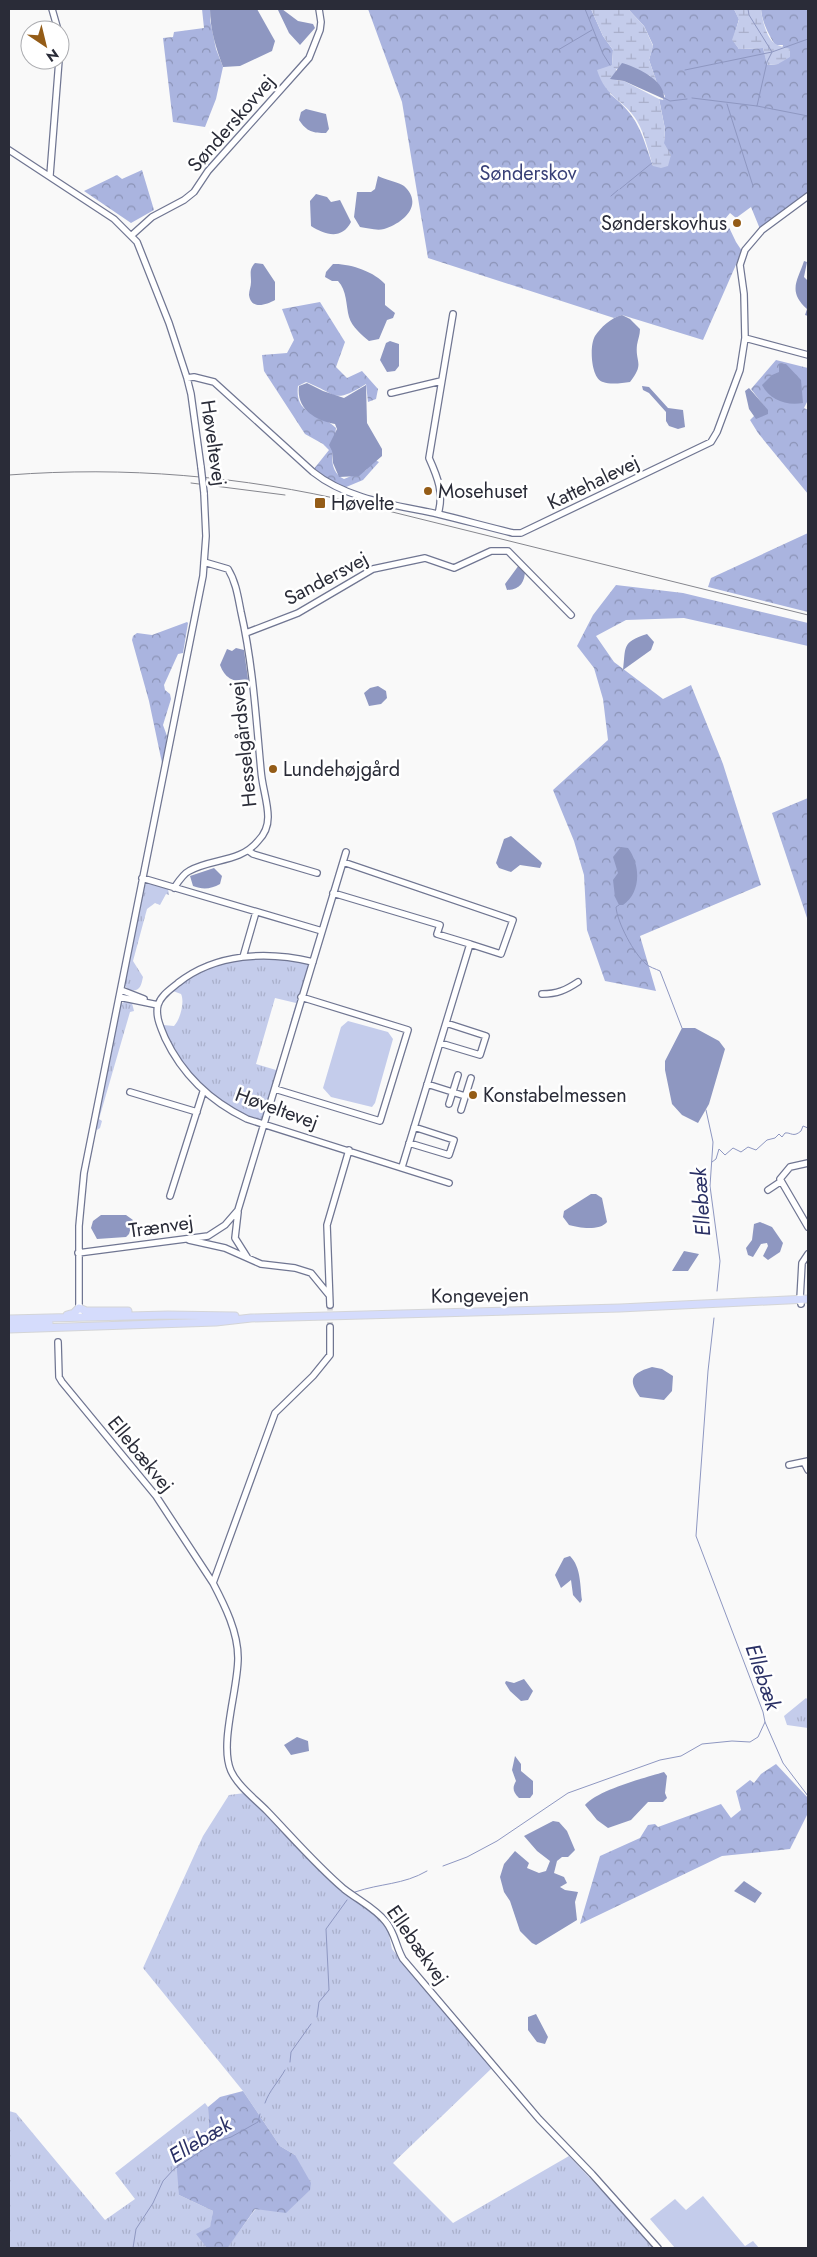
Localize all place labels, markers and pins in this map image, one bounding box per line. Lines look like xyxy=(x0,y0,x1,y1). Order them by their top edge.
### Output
place label: Sønderskovhus xyxy=(601,209,727,238)
marker: Sønderskovhus xyxy=(731,217,743,229)
place label: Mosehuset xyxy=(438,477,528,506)
marker: Mosehuset xyxy=(422,485,434,497)
place label: Høvelte xyxy=(331,489,394,518)
marker: Høvelte xyxy=(313,496,327,510)
place label: Lundehøjgård xyxy=(283,755,400,784)
marker: Lundehøjgård xyxy=(267,763,279,775)
place label: Konstabelmessen xyxy=(483,1081,627,1110)
marker: Konstabelmessen xyxy=(467,1089,479,1101)

